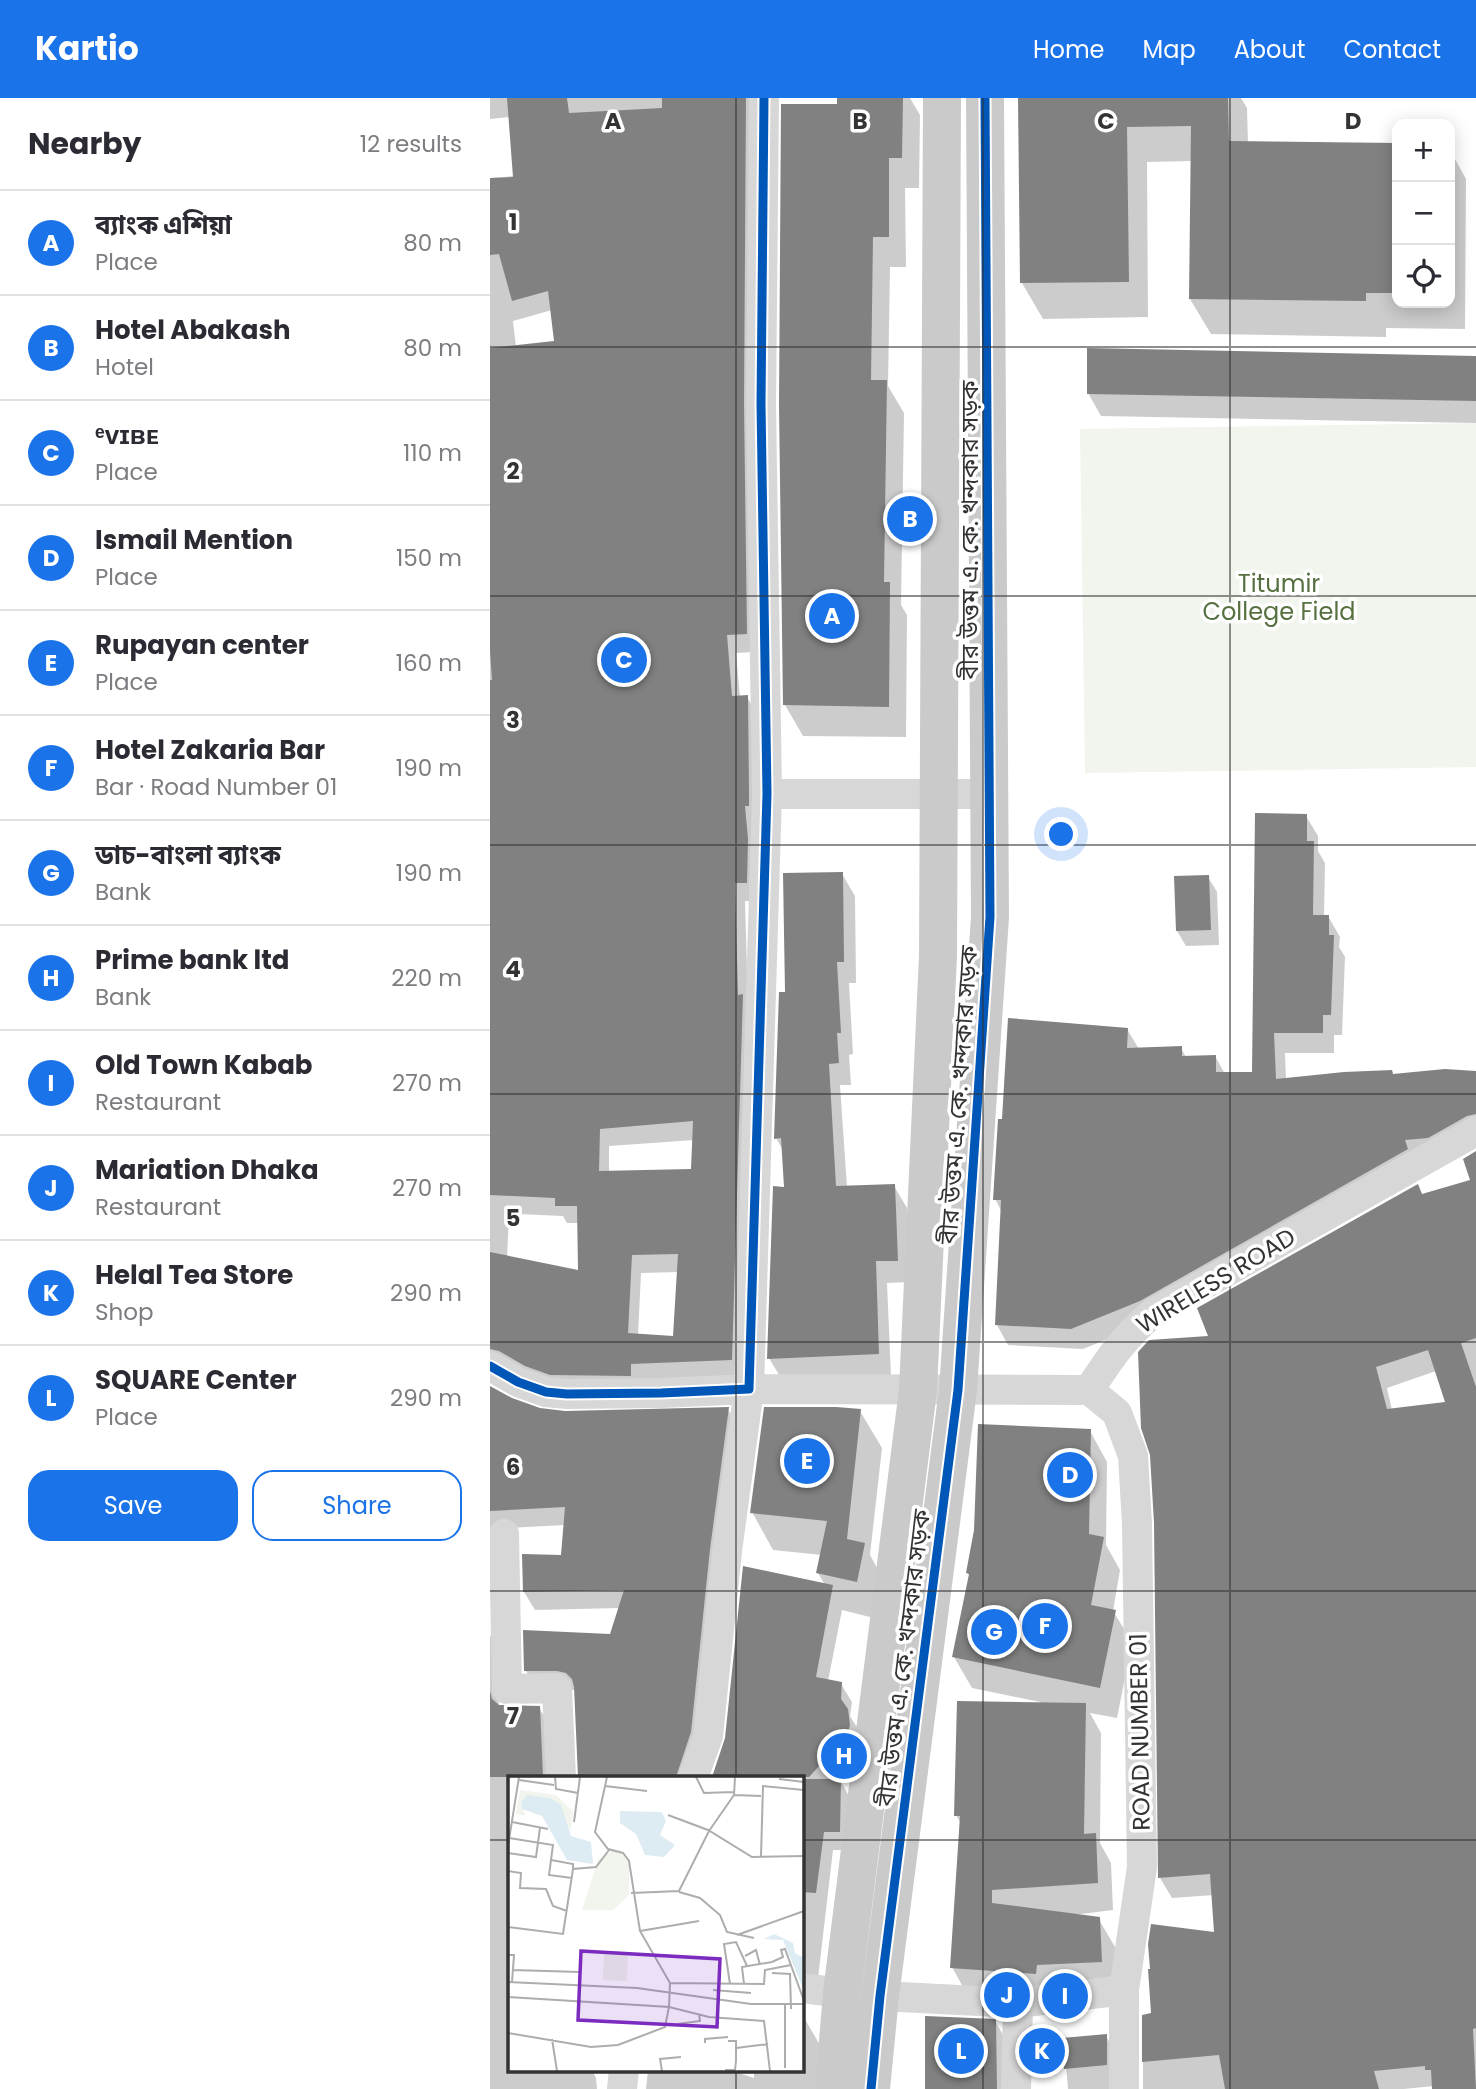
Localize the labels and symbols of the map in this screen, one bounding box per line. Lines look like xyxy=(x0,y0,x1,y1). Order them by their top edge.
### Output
text: A xyxy=(605,105,622,137)
text: B xyxy=(852,105,868,137)
text: C xyxy=(1097,105,1115,137)
text: D xyxy=(1345,105,1361,137)
text: 1 xyxy=(509,206,517,238)
street label: বীর উত্তম এ. কে. খন্দকার সড়ক xyxy=(953,380,986,681)
text: 2 xyxy=(506,455,520,487)
pin: B xyxy=(887,493,933,545)
park label: Titumir College Field xyxy=(1202,567,1356,628)
pin: A xyxy=(809,590,855,642)
pin: C xyxy=(601,634,647,686)
text: 3 xyxy=(506,704,520,736)
your location xyxy=(1044,817,1078,851)
street label: বীর উত্তম এ. কে. খন্দকার সড়ক xyxy=(932,944,985,1246)
text: 4 xyxy=(505,953,521,985)
text: 5 xyxy=(506,1202,520,1234)
street label: WIRELESS ROAD xyxy=(1130,1220,1301,1341)
pin: E xyxy=(784,1435,830,1487)
pin: D xyxy=(1047,1449,1093,1501)
text: 6 xyxy=(506,1451,520,1483)
street label: বীর উত্তম এ. কে. খন্দকার সড়ক xyxy=(869,1507,938,1809)
pin: F xyxy=(1022,1600,1068,1652)
pin: G xyxy=(971,1606,1017,1658)
street label: ROAD NUMBER 01 xyxy=(1121,1633,1158,1831)
text: 7 xyxy=(507,1700,519,1732)
pin: H xyxy=(821,1730,867,1782)
inset map xyxy=(508,1776,803,2072)
pin: J xyxy=(984,1969,1030,2021)
pin: I xyxy=(1042,1970,1088,2022)
pin: L xyxy=(938,2025,984,2077)
pin: K xyxy=(1019,2025,1065,2077)

